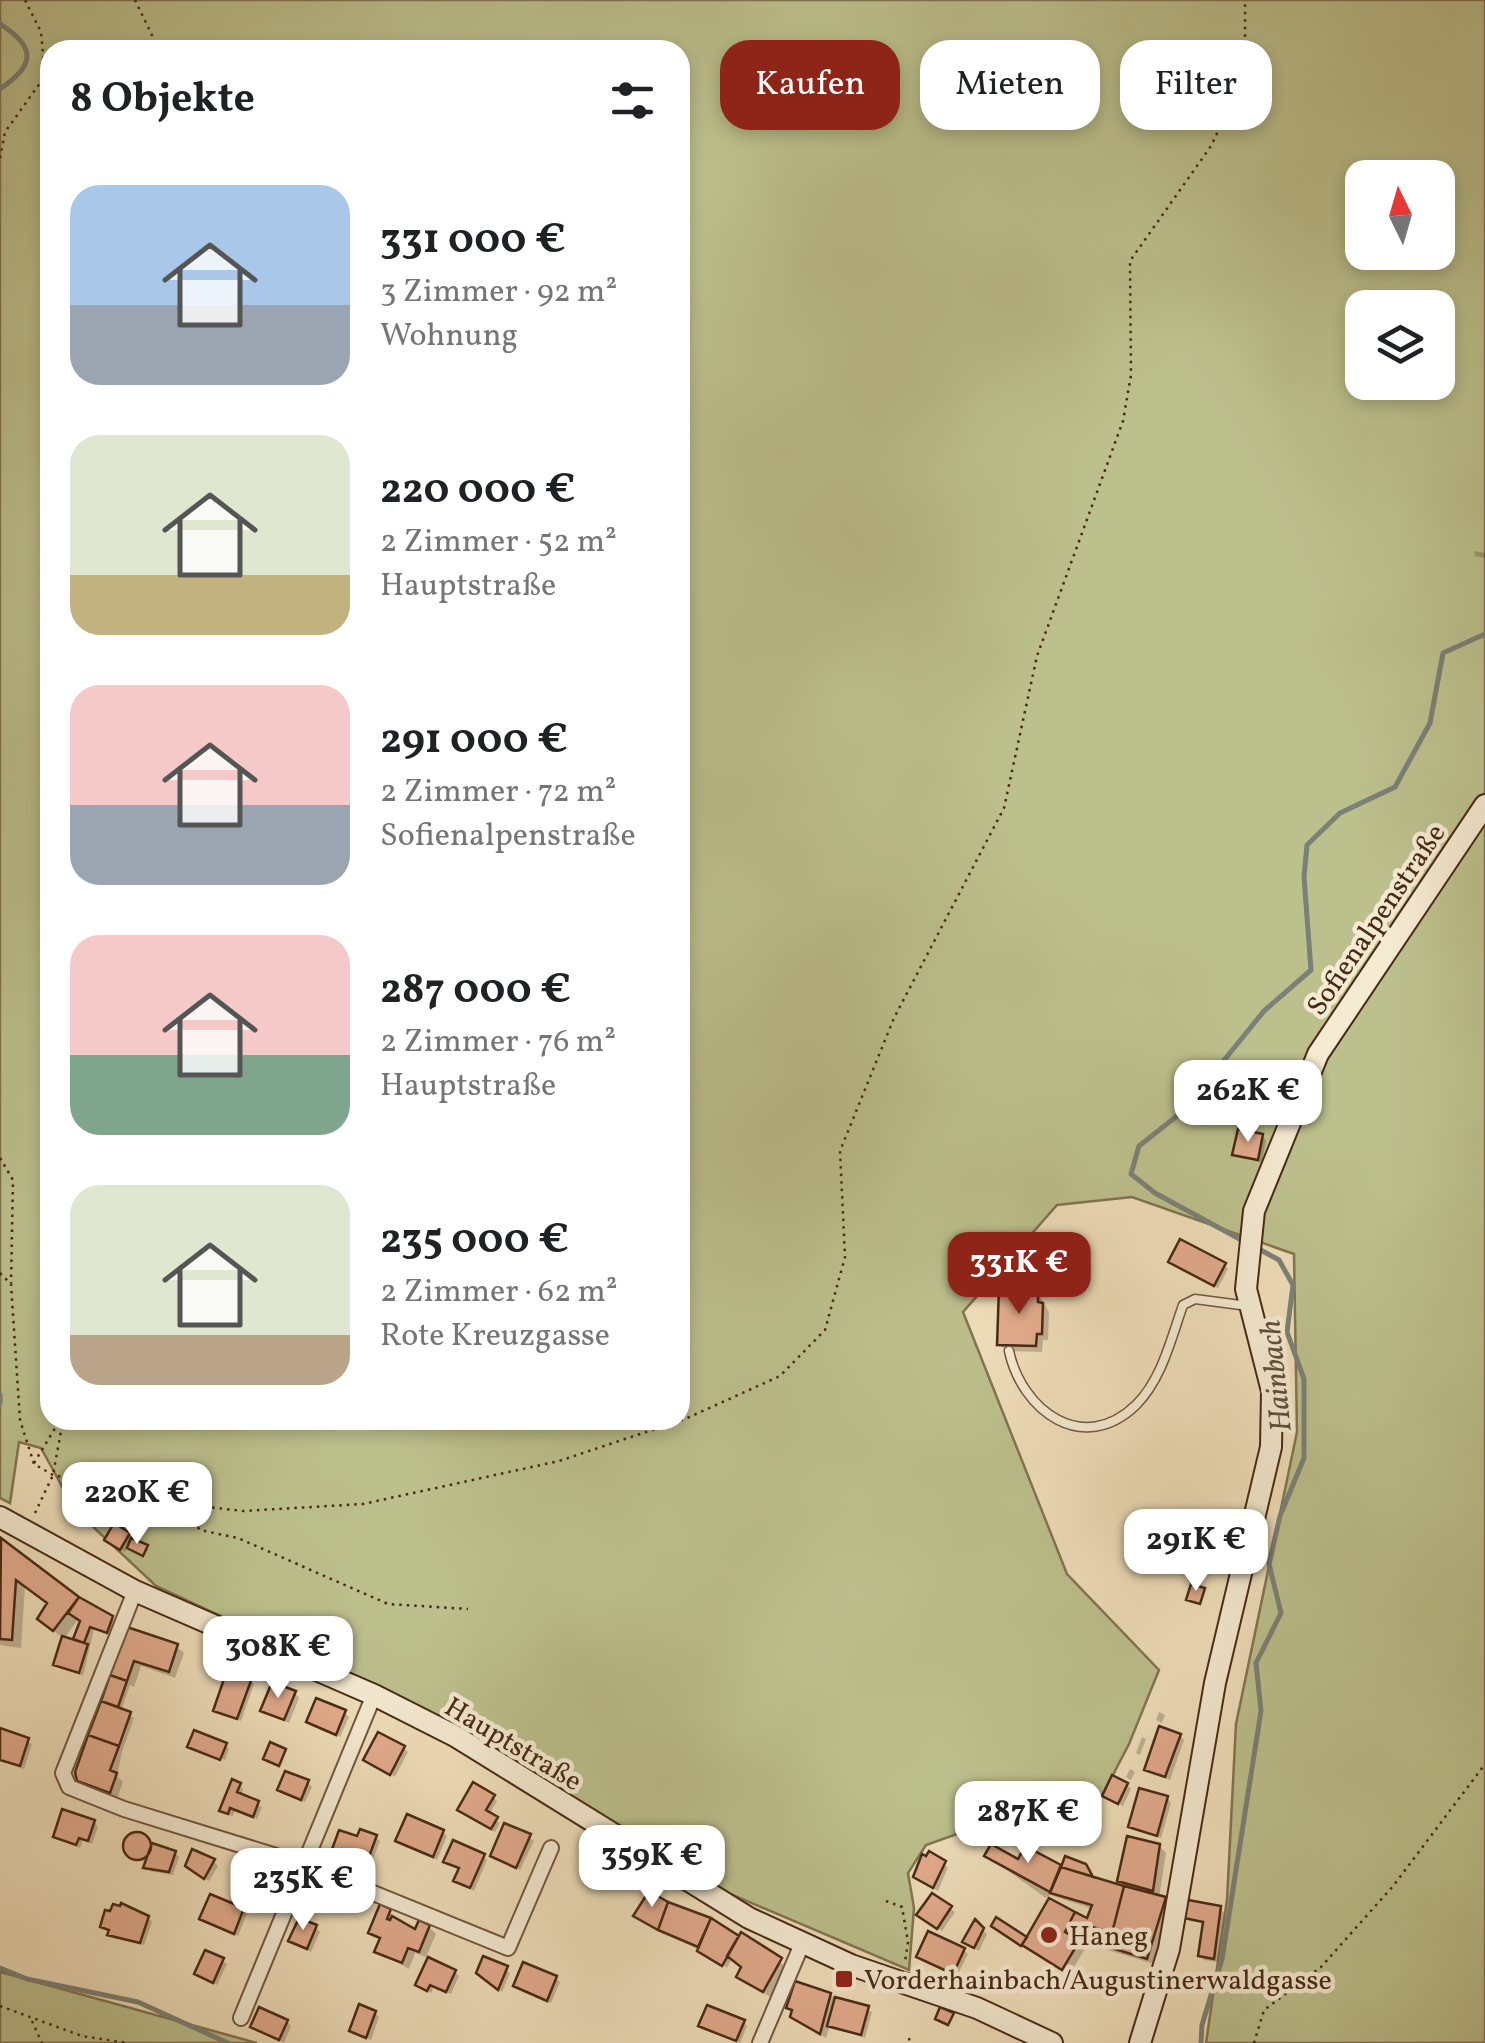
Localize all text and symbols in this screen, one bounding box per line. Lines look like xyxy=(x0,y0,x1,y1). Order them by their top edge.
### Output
chip: Kaufen xyxy=(720,40,900,130)
chip: Mieten xyxy=(920,40,1100,130)
chip: Filter xyxy=(1120,40,1272,130)
text: 8 Objekte xyxy=(70,71,255,130)
icon: filters xyxy=(605,73,660,128)
north arrow xyxy=(1345,160,1455,270)
map controls xyxy=(1345,160,1455,400)
text: 331 000 € xyxy=(380,212,566,271)
icon: home xyxy=(150,225,270,345)
text: 3 Zimmer · 92 m² xyxy=(380,271,617,315)
button: layers xyxy=(1345,290,1455,400)
text: Wohnung xyxy=(380,315,518,359)
text: 220 000 € xyxy=(380,462,576,521)
icon: home xyxy=(150,475,270,595)
text: 2 Zimmer · 52 m² xyxy=(380,521,617,565)
text: Hauptstraße xyxy=(380,565,556,609)
text: 291 000 € xyxy=(380,712,568,771)
icon: home xyxy=(150,725,270,845)
text: 2 Zimmer · 72 m² xyxy=(380,771,616,815)
text: Sofienalpenstraße xyxy=(380,815,636,859)
street label: Sofienalpenstraße xyxy=(1298,817,1456,1024)
text: 287 000 € xyxy=(380,962,571,1021)
icon: home xyxy=(150,975,270,1095)
text: 2 Zimmer · 76 m² xyxy=(380,1021,616,1065)
pin: 262K € xyxy=(1167,1060,1329,1145)
text: Hauptstraße xyxy=(380,1065,556,1109)
text: 262K € xyxy=(1196,1070,1300,1114)
text: 235 000 € xyxy=(380,1212,569,1271)
icon: home xyxy=(150,1225,270,1345)
pin: 331K € xyxy=(938,1232,1100,1317)
text: 331K € xyxy=(970,1242,1068,1286)
text: 2 Zimmer · 62 m² xyxy=(380,1271,618,1315)
text: Rote Kreuzgasse xyxy=(380,1315,610,1359)
water label: Hainbach xyxy=(1250,1318,1304,1434)
pin: 220K € xyxy=(56,1462,218,1547)
text: 220K € xyxy=(84,1472,190,1516)
pin: 291K € xyxy=(1115,1509,1277,1594)
text: 291K € xyxy=(1146,1519,1246,1563)
pin: 308K € xyxy=(197,1616,359,1701)
text: 308K € xyxy=(225,1626,331,1670)
street label: Hauptstraße xyxy=(437,1689,589,1802)
pin: 287K € xyxy=(947,1781,1109,1866)
text: 287K € xyxy=(977,1791,1079,1835)
pin: 359K € xyxy=(571,1825,733,1910)
text: 359K € xyxy=(601,1835,703,1879)
pin: 235K € xyxy=(222,1848,384,1933)
text: 235K € xyxy=(252,1858,354,1902)
place label: Haneg xyxy=(1069,1918,1148,1957)
marker: Haneg xyxy=(1038,1924,1060,1946)
place label: Vorderhainbach/Augustinerwaldgasse xyxy=(864,1962,1332,2001)
marker: Vorderhainbach/Augustinerwaldgasse xyxy=(833,1968,855,1990)

